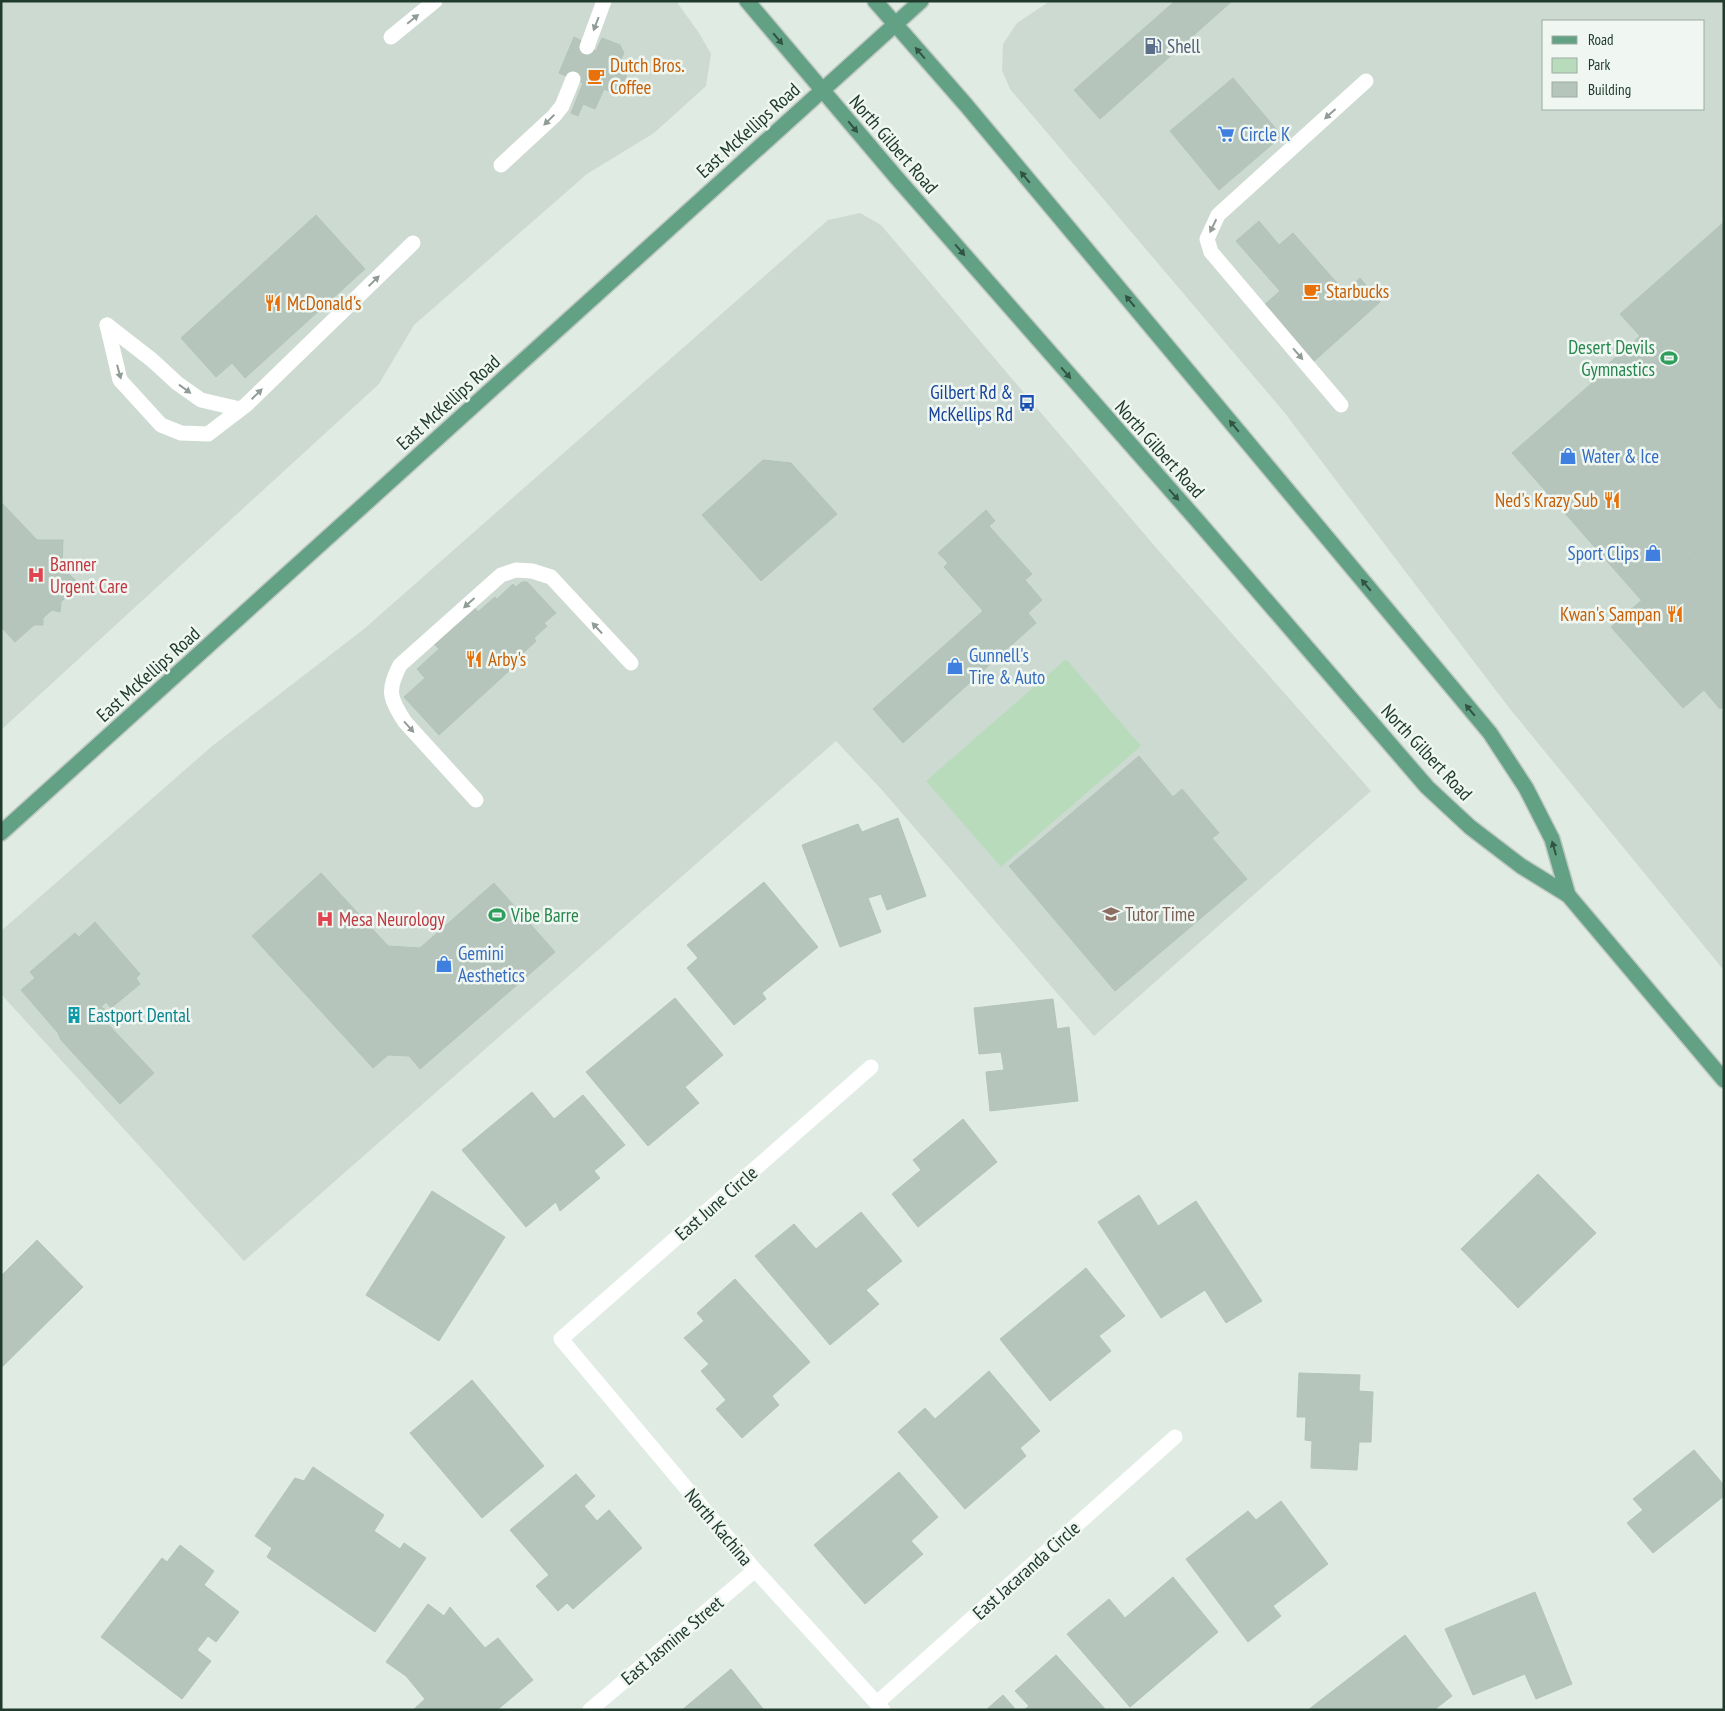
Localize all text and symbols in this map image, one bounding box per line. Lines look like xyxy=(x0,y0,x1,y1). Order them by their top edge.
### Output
one-way arrow xyxy=(406,13,419,24)
one-way arrow xyxy=(592,17,600,32)
legend xyxy=(1542,20,1705,110)
text: Road xyxy=(1588,30,1614,49)
one-way arrow xyxy=(773,32,784,45)
place label: Shell xyxy=(1167,34,1201,58)
fuel station icon: Shell xyxy=(1143,36,1163,56)
one-way arrow xyxy=(914,48,926,60)
place label: Dutch Bros. Coffee xyxy=(610,53,685,99)
text: Park xyxy=(1588,55,1610,74)
cafe icon: Dutch Bros. Coffee xyxy=(586,66,606,86)
street label: East McKellips Road xyxy=(691,77,805,183)
text: Building xyxy=(1588,80,1631,99)
street label: North Gilbert Road xyxy=(845,90,943,198)
one-way arrow xyxy=(1325,108,1337,120)
one-way arrow xyxy=(544,114,556,126)
one-way arrow xyxy=(848,121,859,134)
place label: Circle K xyxy=(1240,122,1290,146)
supermarket icon: Circle K xyxy=(1216,124,1236,144)
one-way arrow xyxy=(1020,170,1031,183)
one-way arrow xyxy=(1209,219,1217,233)
one-way arrow xyxy=(954,244,966,256)
one-way arrow xyxy=(367,275,379,287)
place label: Starbucks xyxy=(1326,279,1389,303)
cafe icon: Starbucks xyxy=(1302,281,1322,301)
place label: McDonald's xyxy=(287,291,362,315)
restaurant icon: McDonald's xyxy=(263,293,283,313)
one-way arrow xyxy=(1124,295,1135,308)
place label: Desert Devils Gymnastics xyxy=(1568,335,1655,381)
one-way arrow xyxy=(1292,347,1303,360)
sports icon: Desert Devils Gymnastics xyxy=(1659,348,1679,368)
street label: East McKellips Road xyxy=(391,349,505,455)
one-way arrow xyxy=(115,365,123,380)
one-way arrow xyxy=(1061,366,1072,379)
place label: Gilbert Rd & McKellips Rd xyxy=(929,380,1013,426)
one-way arrow xyxy=(178,384,192,394)
one-way arrow xyxy=(251,389,263,401)
bus stop icon: Gilbert Rd & McKellips Rd xyxy=(1017,393,1037,413)
street label: North Gilbert Road xyxy=(1110,395,1210,503)
one-way arrow xyxy=(1228,420,1239,433)
place label: Water & Ice xyxy=(1582,444,1659,468)
shop icon: Water & Ice xyxy=(1558,446,1578,466)
one-way arrow xyxy=(1168,488,1180,500)
place label: Ned's Krazy Sub xyxy=(1495,488,1598,512)
restaurant icon: Ned's Krazy Sub xyxy=(1602,490,1622,510)
place label: Sport Clips xyxy=(1568,541,1639,565)
shop icon: Sport Clips xyxy=(1643,543,1663,563)
place label: Banner Urgent Care xyxy=(50,552,128,598)
hospital icon: Banner Urgent Care xyxy=(26,565,46,585)
one-way arrow xyxy=(1361,579,1372,592)
one-way arrow xyxy=(463,597,476,608)
place label: Kwan's Sampan xyxy=(1560,602,1661,626)
restaurant icon: Kwan's Sampan xyxy=(1665,604,1685,624)
street label: East McKellips Road xyxy=(91,621,205,727)
one-way arrow xyxy=(591,622,603,634)
place label: Gunnell's Tire & Auto xyxy=(969,643,1045,689)
place label: Arby's xyxy=(488,647,526,671)
restaurant icon: Arby's xyxy=(464,649,484,669)
shop icon: Gunnell's Tire & Auto xyxy=(945,656,965,676)
street label: North Gilbert Road xyxy=(1376,699,1478,805)
one-way arrow xyxy=(1465,704,1476,717)
one-way arrow xyxy=(404,720,415,733)
one-way arrow xyxy=(1550,840,1558,855)
place label: Tutor Time xyxy=(1125,902,1195,926)
place label: Vibe Barre xyxy=(510,903,579,927)
school or university icon: Tutor Time xyxy=(1101,904,1121,924)
sports icon: Vibe Barre xyxy=(487,905,507,925)
place label: Mesa Neurology xyxy=(339,907,446,931)
hospital icon: Mesa Neurology xyxy=(315,909,335,929)
place label: Gemini Aesthetics xyxy=(458,941,525,987)
shop icon: Gemini Aesthetics xyxy=(434,954,454,974)
place label: Eastport Dental xyxy=(88,1003,191,1027)
building icon: Eastport Dental xyxy=(64,1005,84,1025)
street label: East June Circle xyxy=(670,1161,762,1245)
street label: North Kachina xyxy=(680,1483,758,1571)
street label: East Jacaranda Circle xyxy=(967,1515,1085,1624)
street label: East Jasmine Street xyxy=(616,1590,729,1690)

